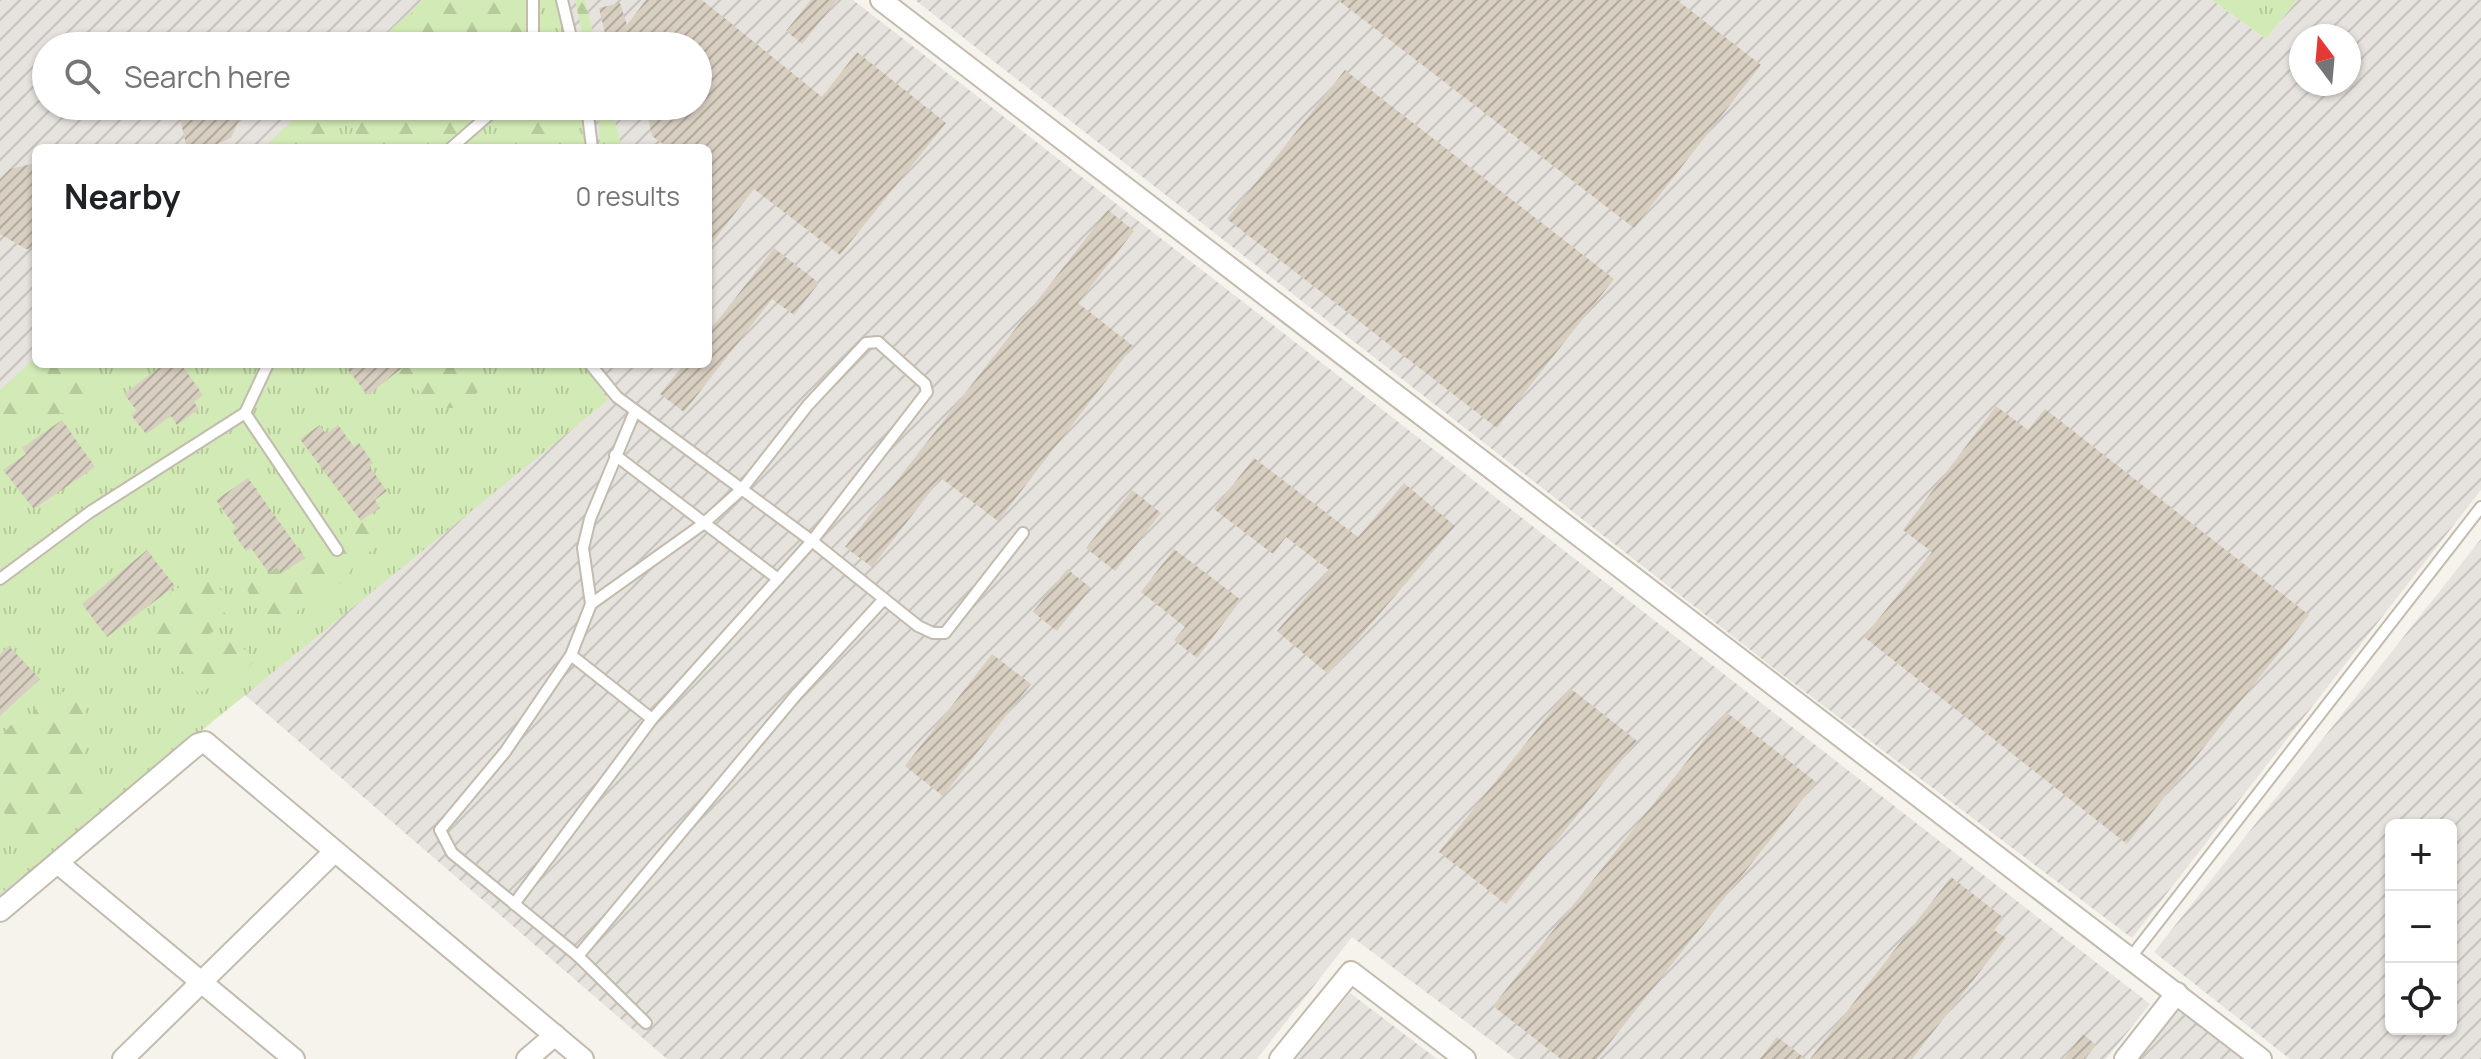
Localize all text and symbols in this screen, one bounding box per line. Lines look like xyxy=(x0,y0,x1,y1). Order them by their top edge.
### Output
north arrow xyxy=(2289,24,2361,96)
search box xyxy=(32,32,712,120)
icon: search xyxy=(60,54,104,98)
text: Search here xyxy=(124,56,291,97)
text: Nearby xyxy=(64,173,180,219)
text: 0 results xyxy=(575,178,680,214)
map controls xyxy=(2385,819,2457,1035)
button: + xyxy=(2385,819,2457,891)
button: − xyxy=(2385,891,2457,963)
button: locate xyxy=(2385,963,2457,1035)

